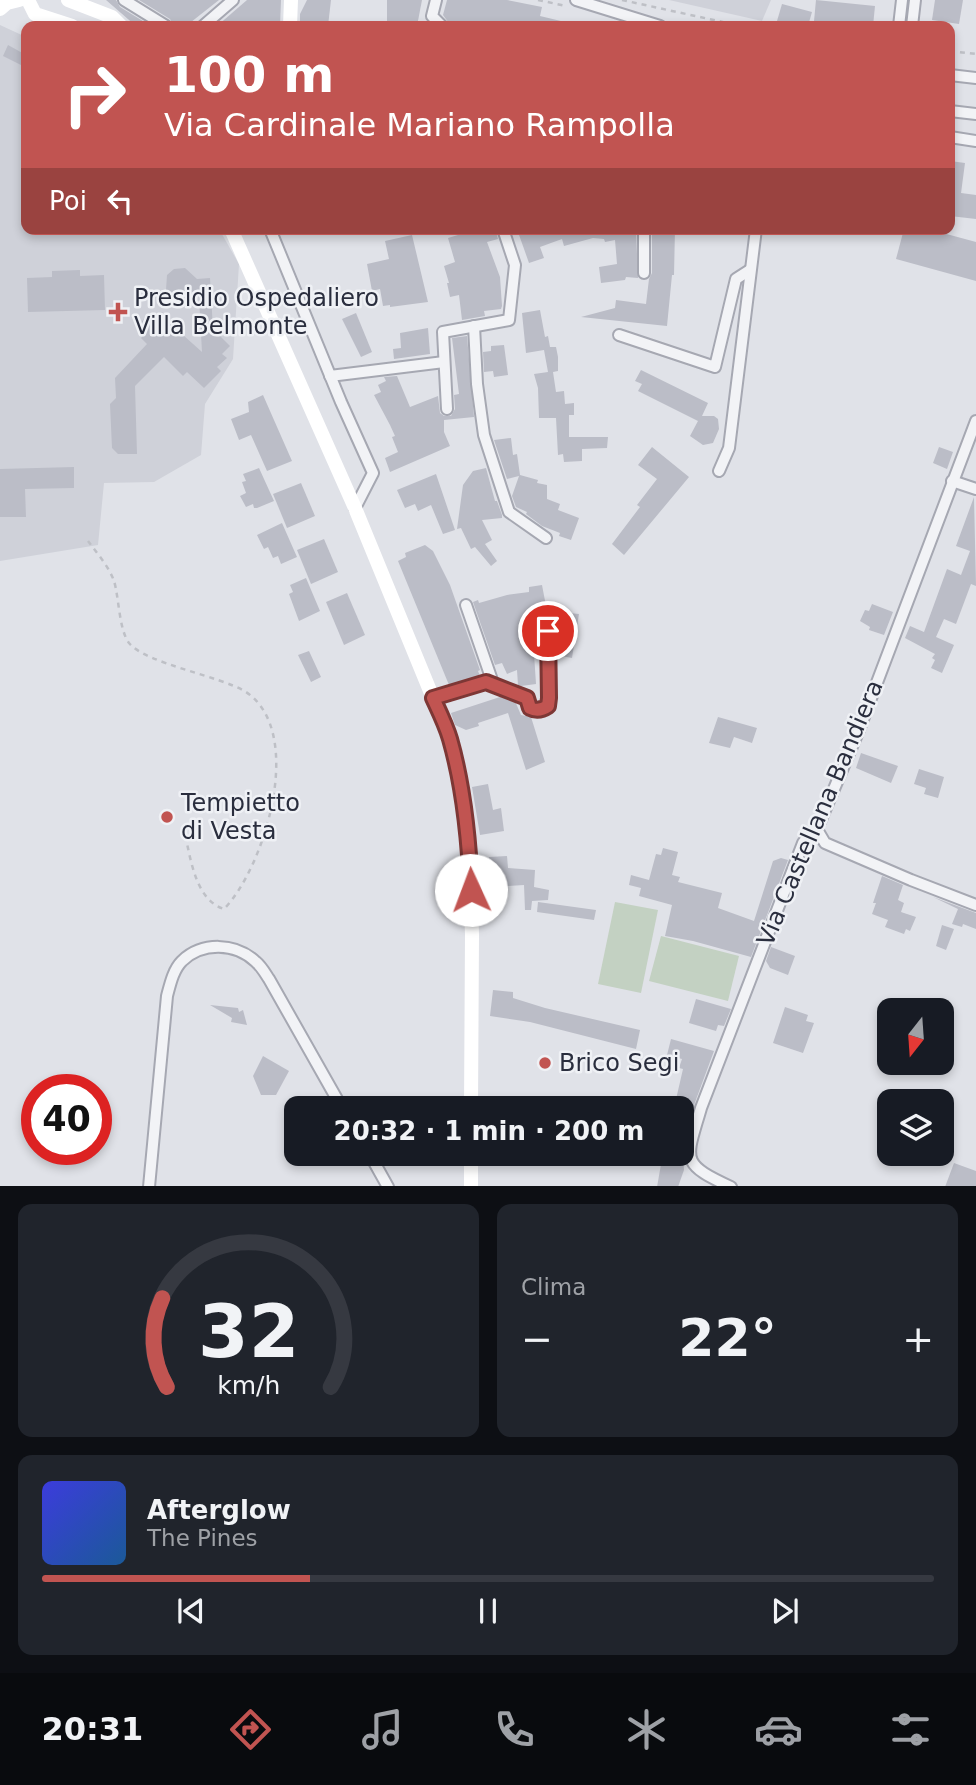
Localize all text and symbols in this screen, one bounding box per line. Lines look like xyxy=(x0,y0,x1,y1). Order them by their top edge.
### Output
text: 100 m xyxy=(164,47,334,104)
icon: right xyxy=(49,49,140,140)
text: Via Cardinale Mariano Rampolla xyxy=(164,106,675,144)
icon: left xyxy=(101,182,139,220)
text: Poi xyxy=(49,186,87,216)
place label: Presidio Ospedaliero Villa Belmonte xyxy=(134,284,379,340)
marker: Presidio Ospedaliero Villa Belmonte xyxy=(108,302,128,322)
pin xyxy=(518,601,578,661)
icon: arrive xyxy=(529,612,567,650)
street label: Via Castellana Bandiera xyxy=(751,676,889,950)
place label: Tempietto di Vesta xyxy=(180,789,300,845)
marker: Tempietto di Vesta xyxy=(159,809,175,825)
position arrow xyxy=(434,853,508,927)
north arrow xyxy=(877,998,954,1074)
map controls xyxy=(877,998,954,1166)
place label: Brico Segi xyxy=(559,1049,679,1077)
marker: Brico Segi xyxy=(537,1055,553,1071)
speed limit sign: 40 xyxy=(21,1074,112,1165)
button: layers xyxy=(877,1089,954,1166)
text: 20:32 · 1 min · 200 m xyxy=(334,1116,644,1146)
text: Clima xyxy=(521,1274,586,1300)
text: 32 xyxy=(198,1289,299,1374)
text: 22° xyxy=(678,1308,777,1368)
text: − xyxy=(521,1317,553,1361)
text: + xyxy=(902,1317,934,1361)
text: km/h xyxy=(217,1370,280,1399)
text: Afterglow xyxy=(147,1495,291,1525)
text: The Pines xyxy=(147,1525,258,1551)
icon: previous xyxy=(172,1592,210,1630)
icon: pause xyxy=(469,1592,507,1630)
icon: next xyxy=(766,1592,804,1630)
icon: directions xyxy=(226,1705,275,1754)
icon: music xyxy=(358,1705,407,1754)
icon: phone xyxy=(490,1705,539,1754)
icon: climate xyxy=(622,1705,671,1754)
icon: car xyxy=(754,1705,803,1754)
icon: filters xyxy=(886,1705,935,1754)
text: 20:31 xyxy=(41,1710,143,1748)

